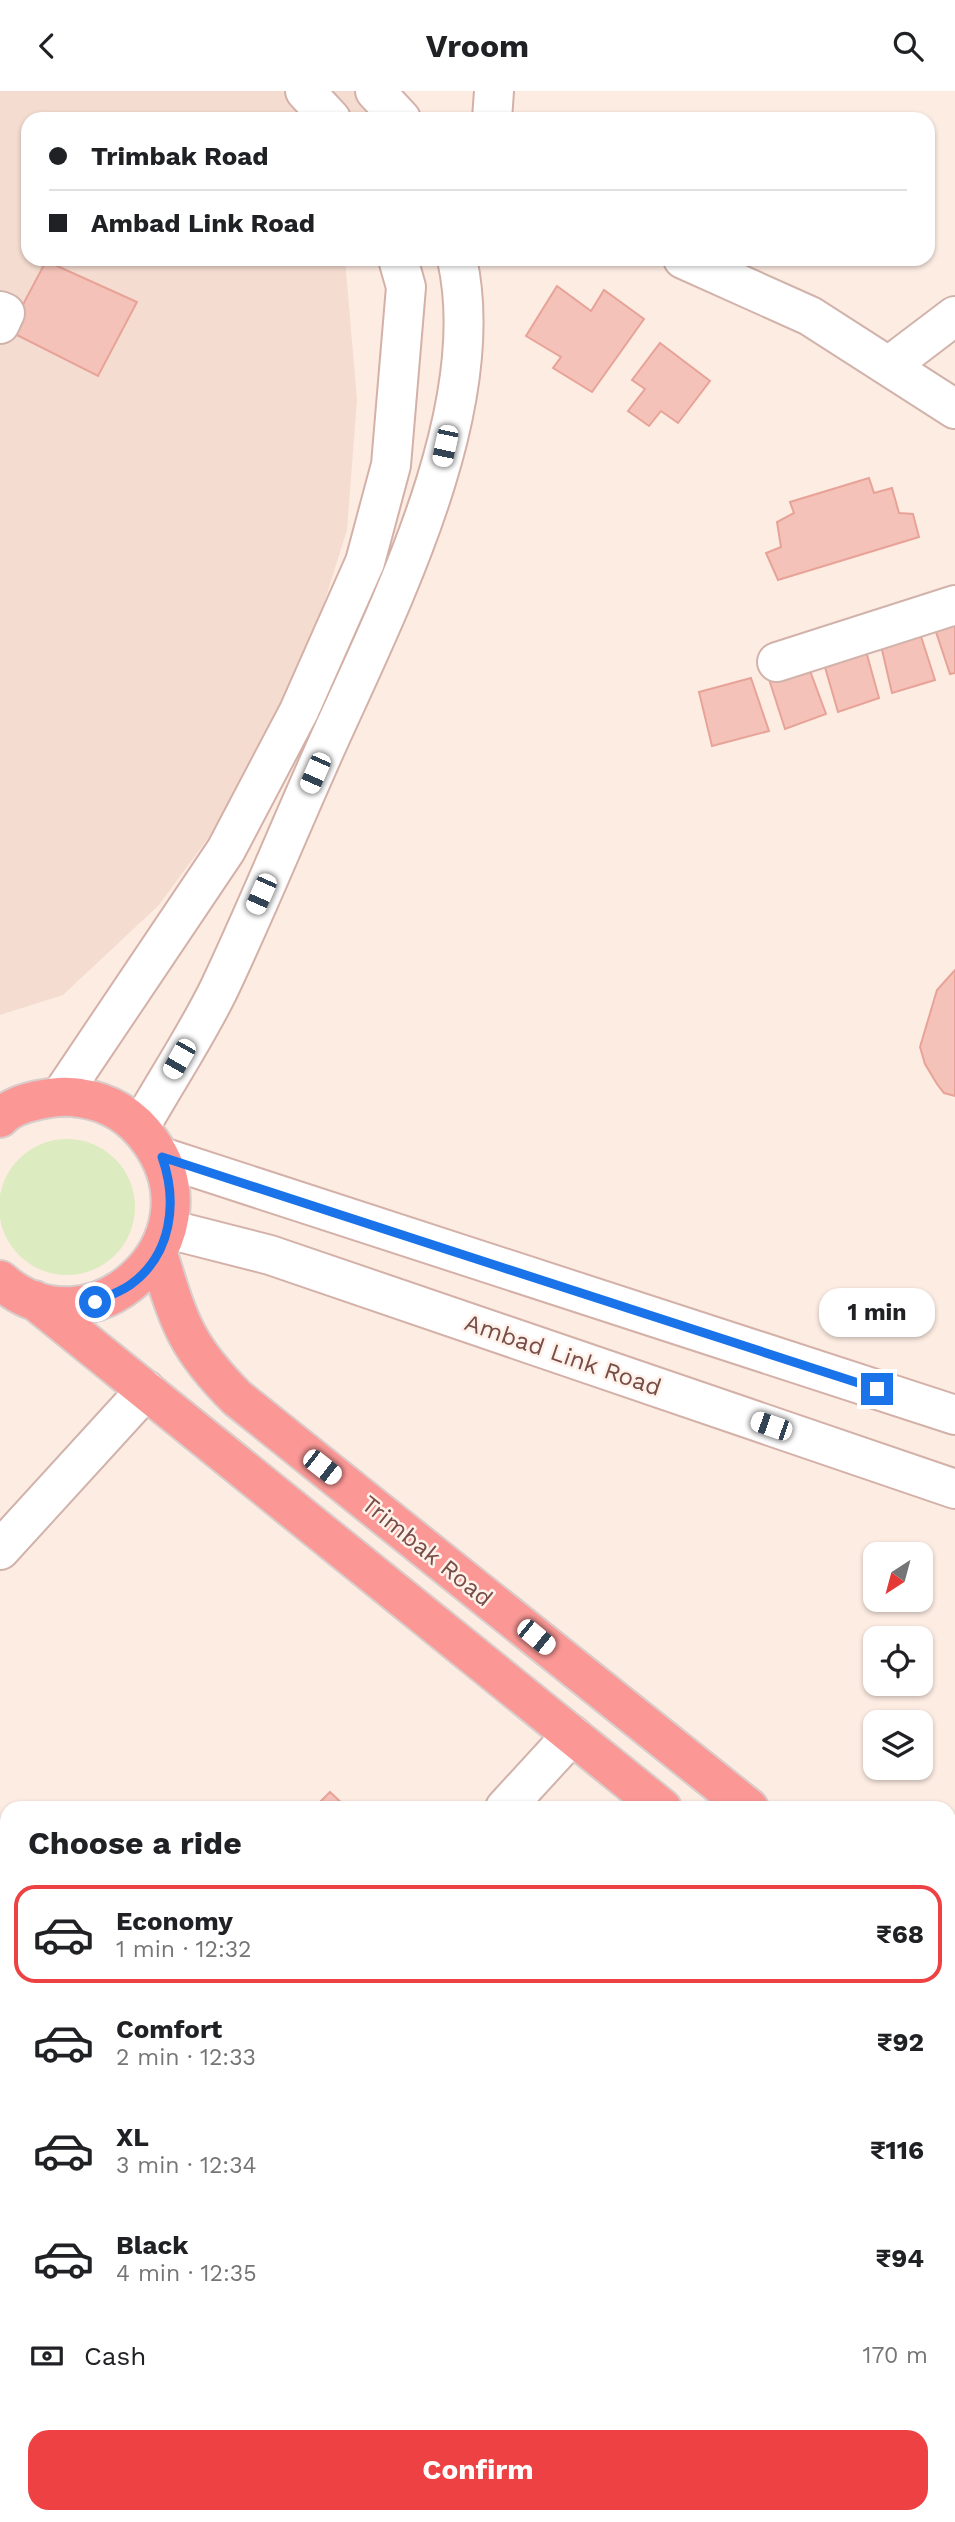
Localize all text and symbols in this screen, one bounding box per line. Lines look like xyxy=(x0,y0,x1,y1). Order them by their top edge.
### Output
icon: back xyxy=(28,27,66,65)
text: Vroom xyxy=(426,27,529,65)
icon: search xyxy=(889,27,927,65)
text: Trimbak Road xyxy=(91,141,268,171)
text: Ambad Link Road xyxy=(91,208,315,238)
car xyxy=(431,423,460,469)
car xyxy=(297,750,334,796)
car xyxy=(243,871,280,917)
car xyxy=(160,1036,199,1082)
route start xyxy=(79,1286,111,1318)
callout: 1 min xyxy=(819,1287,935,1337)
text: 1 min xyxy=(847,1299,907,1326)
street label: Ambad Link Road xyxy=(461,1308,665,1402)
route end xyxy=(861,1373,893,1405)
car xyxy=(748,1409,795,1443)
car xyxy=(299,1446,346,1488)
street label: Trimbak Road xyxy=(356,1490,498,1612)
north arrow xyxy=(863,1542,933,1612)
map controls xyxy=(863,1542,933,1780)
car xyxy=(514,1616,559,1658)
button: locate xyxy=(863,1626,933,1696)
button: layers xyxy=(863,1710,933,1780)
text: Choose a ride xyxy=(28,1824,242,1862)
icon: car xyxy=(32,1903,95,1966)
text: Economy xyxy=(116,1906,233,1936)
text: ₹68 xyxy=(876,1919,924,1949)
text: 1 min · 12:32 xyxy=(116,1936,252,1963)
icon: car xyxy=(32,2011,95,2074)
text: Comfort xyxy=(116,2014,222,2044)
text: ₹92 xyxy=(877,2027,924,2057)
text: 2 min · 12:33 xyxy=(116,2044,256,2071)
icon: car xyxy=(32,2119,95,2182)
text: XL xyxy=(116,2122,149,2152)
text: ₹116 xyxy=(870,2135,924,2165)
text: 3 min · 12:34 xyxy=(116,2152,257,2179)
icon: car xyxy=(32,2227,95,2290)
text: Black xyxy=(116,2230,188,2260)
text: ₹94 xyxy=(876,2243,924,2273)
text: 4 min · 12:35 xyxy=(116,2260,257,2287)
icon: cash xyxy=(28,2337,66,2375)
text: Cash xyxy=(84,2341,146,2371)
text: 170 m xyxy=(863,2342,928,2369)
button: Confirm xyxy=(28,2430,928,2510)

